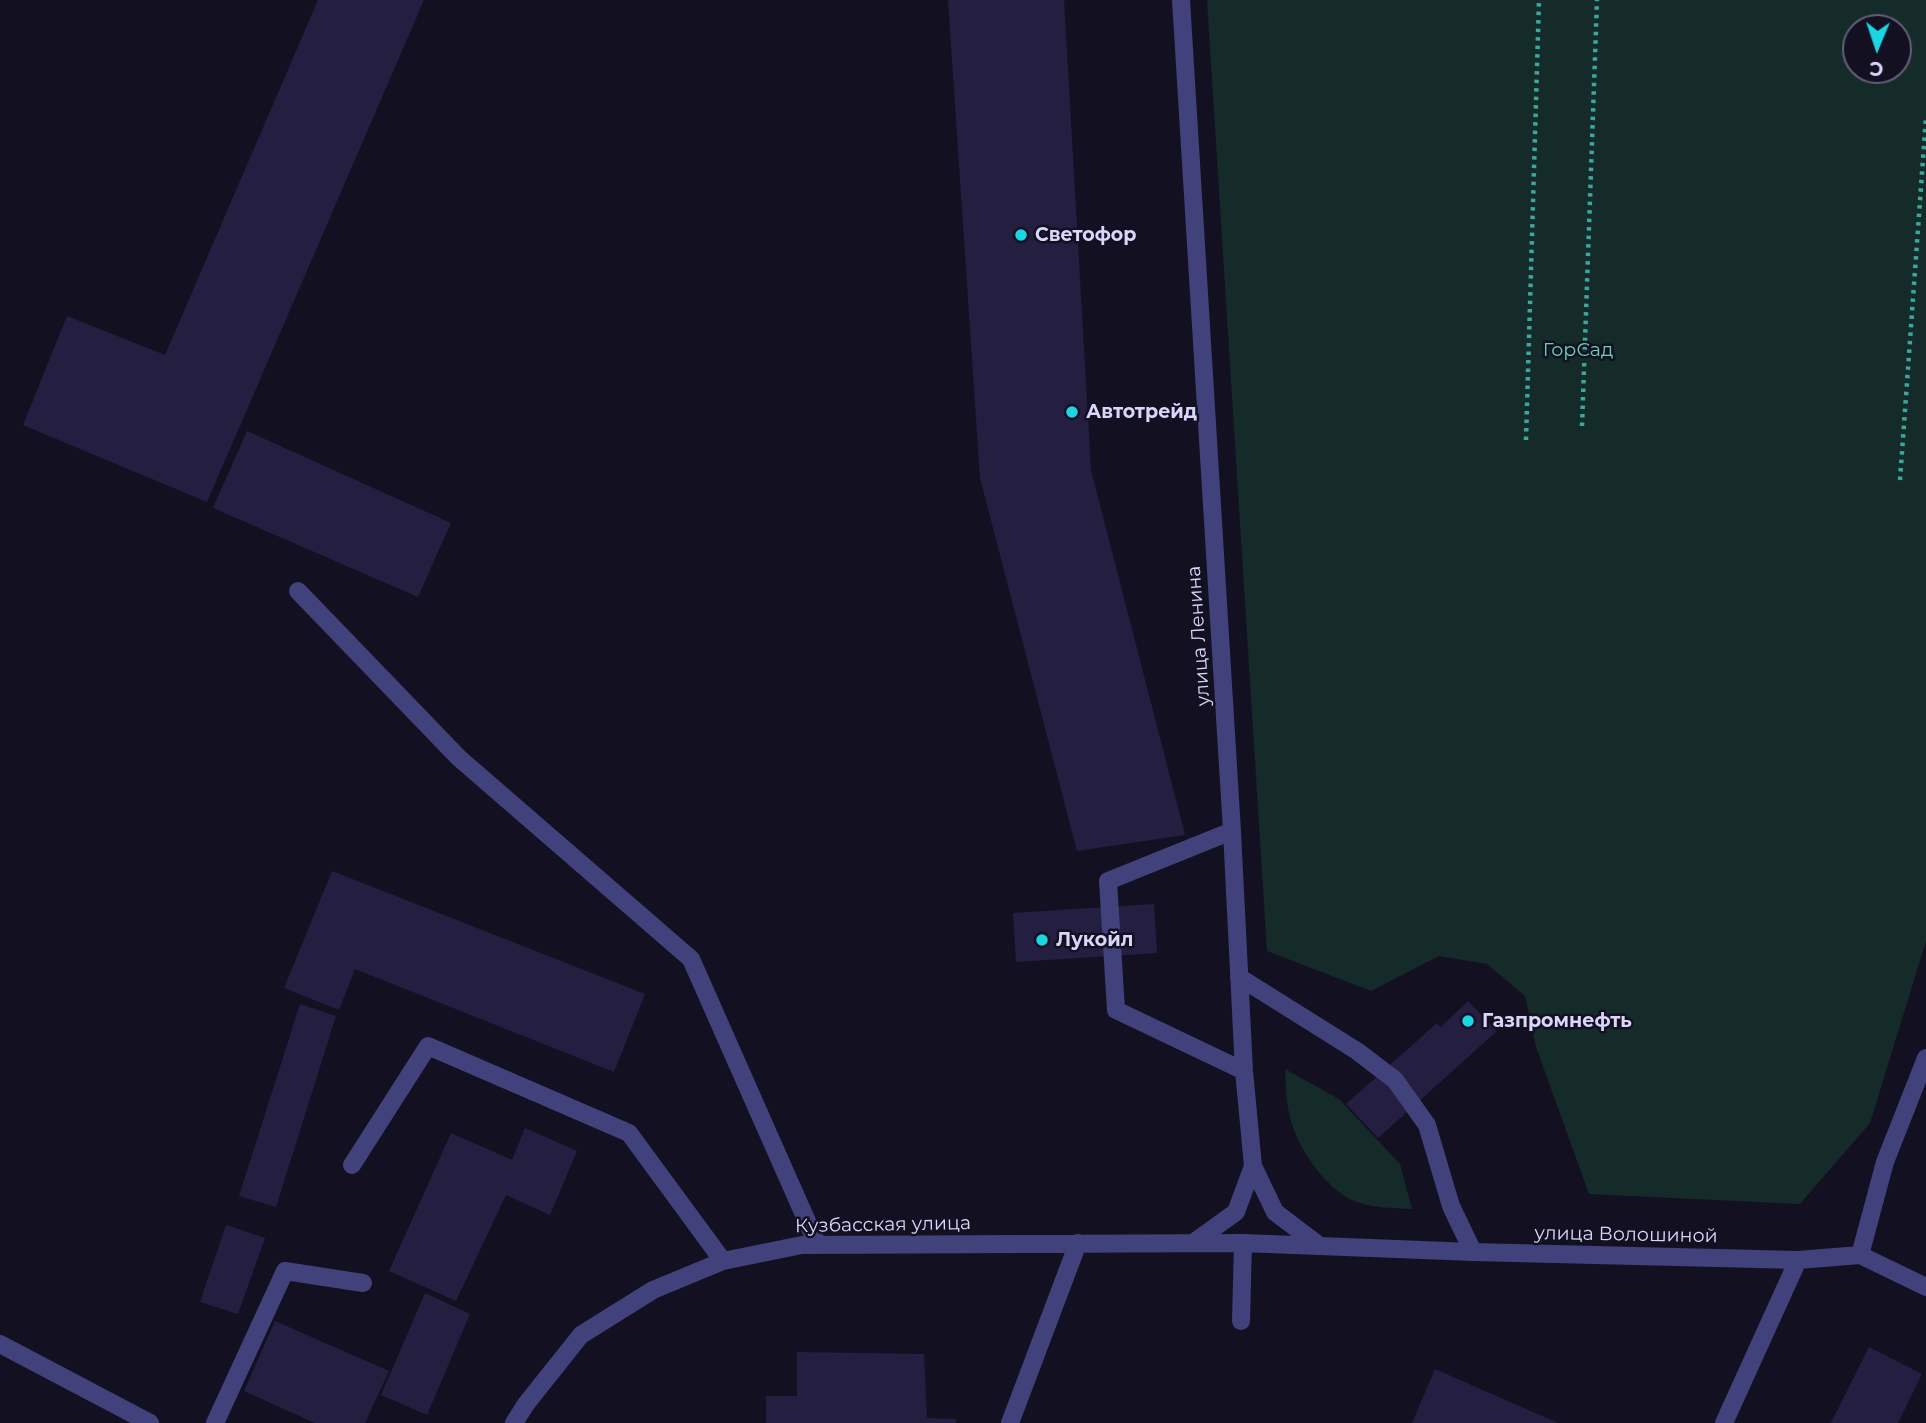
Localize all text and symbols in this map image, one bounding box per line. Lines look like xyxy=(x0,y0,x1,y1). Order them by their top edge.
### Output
north arrow xyxy=(1842,14,1912,84)
text: С xyxy=(1869,57,1884,80)
place label: Светофор xyxy=(1035,224,1136,246)
marker: Светофор xyxy=(1013,227,1029,243)
park label: ГорСад xyxy=(1543,339,1613,361)
place label: Автотрейд xyxy=(1086,401,1197,423)
marker: Автотрейд xyxy=(1064,404,1080,420)
street label: улица Ленина xyxy=(1183,565,1215,707)
place label: Лукойл xyxy=(1056,929,1133,951)
marker: Лукойл xyxy=(1034,932,1050,948)
place label: Газпромнефть xyxy=(1482,1010,1632,1032)
marker: Газпромнефть xyxy=(1460,1013,1476,1029)
street label: Кузбасская улица xyxy=(795,1212,971,1238)
street label: улица Волошиной xyxy=(1534,1222,1718,1248)

